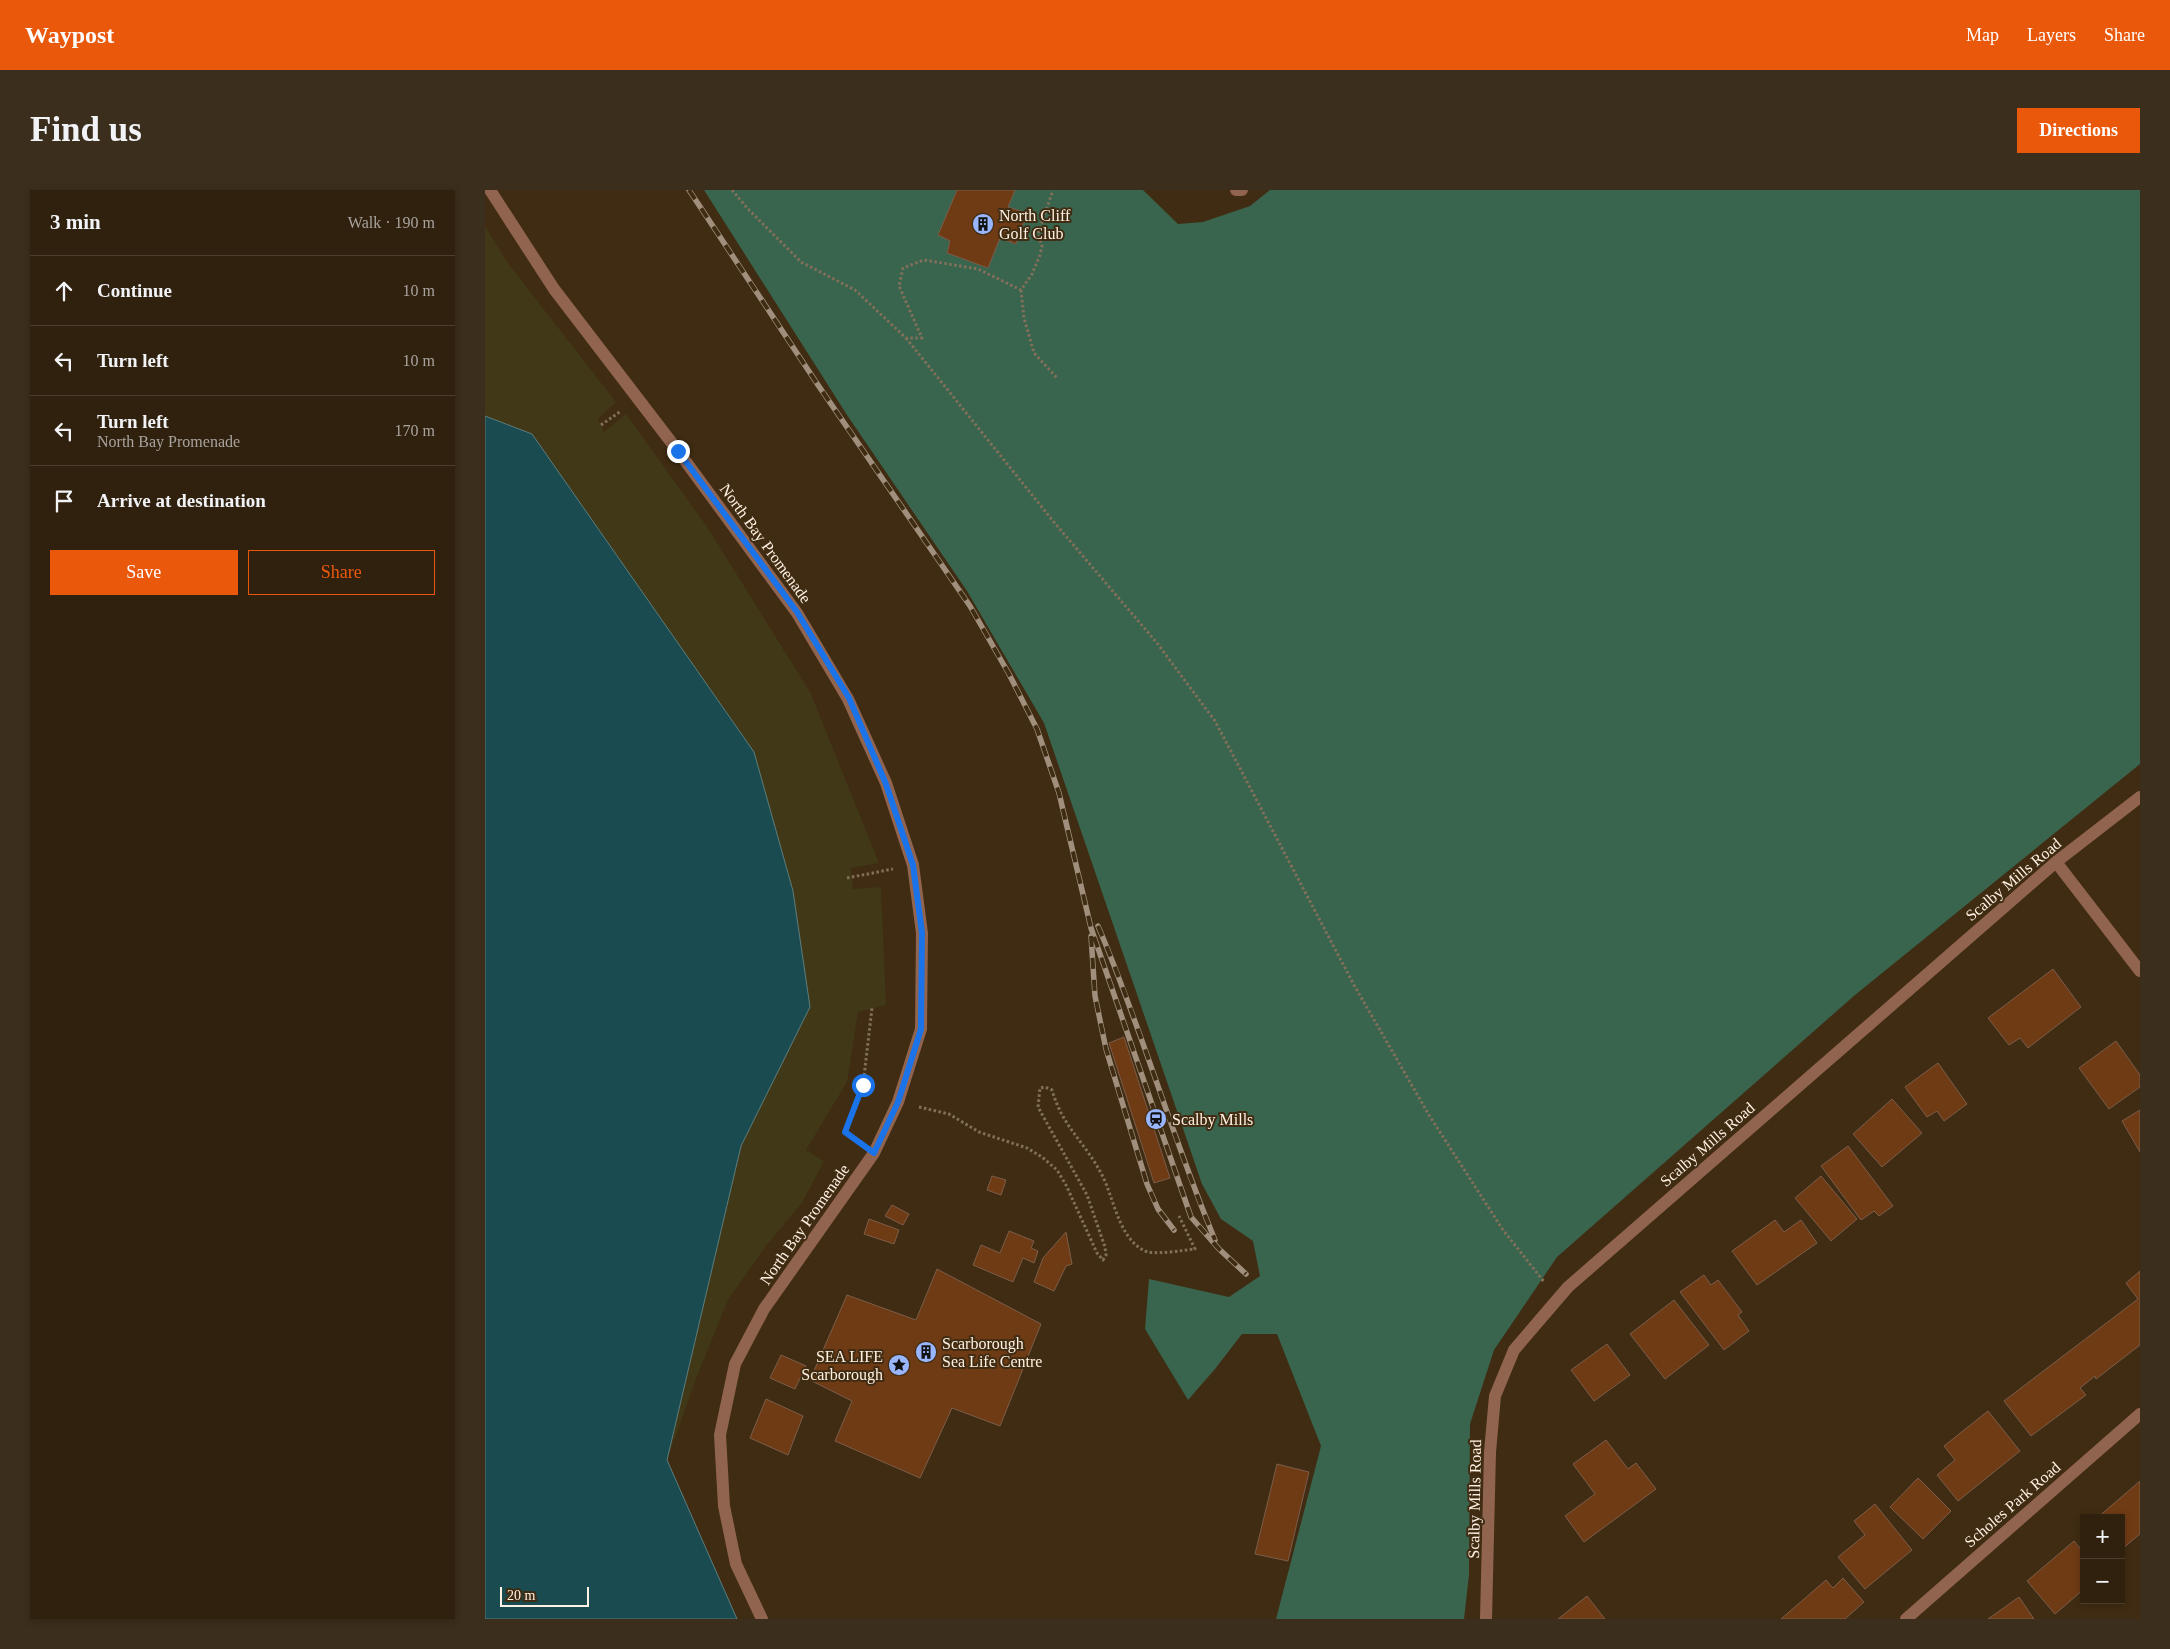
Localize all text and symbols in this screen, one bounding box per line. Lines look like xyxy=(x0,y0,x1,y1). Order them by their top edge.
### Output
text: Waypost xyxy=(25,22,114,48)
text: Map xyxy=(1966,25,1999,45)
text: Layers xyxy=(2027,25,2076,45)
text: Share xyxy=(2104,25,2145,45)
button: Directions xyxy=(2017,108,2140,153)
text: Find us xyxy=(30,110,142,149)
place label: North Cliff Golf Club xyxy=(999,207,1071,242)
text: 3 min xyxy=(50,210,101,234)
building icon: North Cliff Golf Club xyxy=(971,212,995,236)
text: Walk · 190 m xyxy=(348,214,435,231)
icon: ahead xyxy=(50,277,78,305)
text: Continue xyxy=(97,280,172,301)
text: 10 m xyxy=(403,282,435,299)
icon: left xyxy=(50,347,78,375)
text: Turn left xyxy=(97,350,169,371)
text: 10 m xyxy=(403,352,435,369)
text: Turn left xyxy=(97,411,169,432)
icon: left xyxy=(50,417,78,445)
text: 170 m xyxy=(395,422,435,439)
text: North Bay Promenade xyxy=(97,433,240,450)
route end xyxy=(667,440,690,463)
street label: North Bay Promenade xyxy=(716,480,815,607)
icon: arrive xyxy=(50,487,78,515)
text: Arrive at destination xyxy=(97,490,266,511)
button: Save xyxy=(50,550,238,595)
button: Share xyxy=(248,550,435,595)
street label: Scalby Mills Road xyxy=(1962,835,2065,925)
route start xyxy=(852,1074,875,1097)
street label: Scalby Mills Road xyxy=(1657,1099,1759,1191)
station icon: Scalby Mills xyxy=(1144,1107,1168,1131)
place label: Scalby Mills xyxy=(1172,1111,1253,1129)
street label: North Bay Promenade xyxy=(756,1161,853,1288)
place label: Scarborough Sea Life Centre xyxy=(942,1335,1042,1370)
building icon: Scarborough Sea Life Centre xyxy=(914,1340,938,1364)
place label: SEA LIFE Scarborough xyxy=(801,1348,883,1384)
place icon: SEA LIFE Scarborough xyxy=(887,1353,911,1377)
street label: Scalby Mills Road xyxy=(1465,1439,1485,1559)
street label: Scholes Park Road xyxy=(1961,1458,2064,1550)
map controls xyxy=(2080,1514,2125,1604)
button: + xyxy=(2080,1514,2125,1559)
button: − xyxy=(2080,1559,2125,1604)
scale bar xyxy=(500,1584,589,1607)
text: 20 m xyxy=(507,1588,535,1603)

